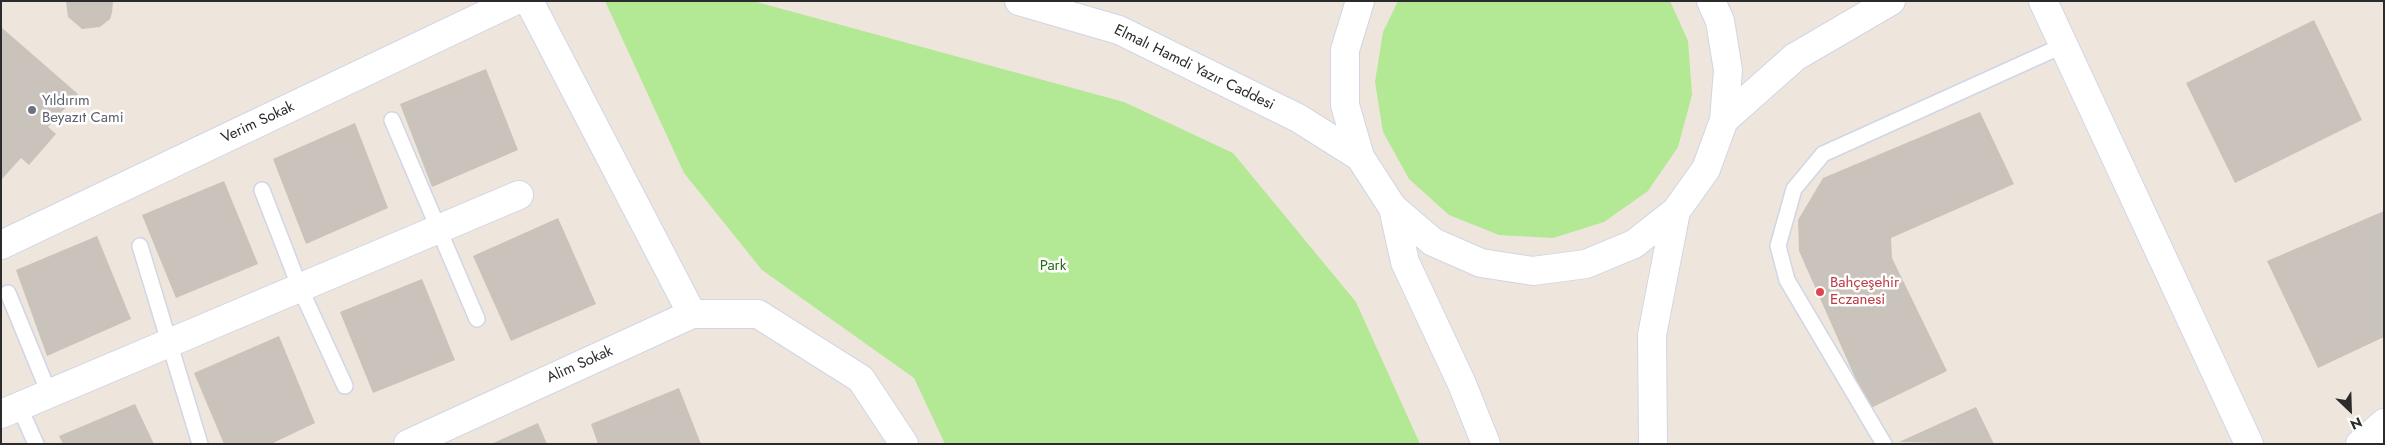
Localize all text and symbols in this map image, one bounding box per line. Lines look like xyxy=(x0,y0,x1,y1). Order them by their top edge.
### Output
street label: Elmalı Hamdi Yazır Caddesi xyxy=(1111,21,1277,115)
place label: Yıldırım Beyazıt Cami xyxy=(42,92,124,127)
street label: Verim Sokak xyxy=(219,98,297,148)
marker: Yıldırım Beyazıt Cami xyxy=(26,104,38,116)
park label: Park xyxy=(1040,257,1066,275)
place label: Bahçeşehir Eczanesi xyxy=(1830,274,1899,309)
marker: Bahçeşehir Eczanesi xyxy=(1814,286,1826,298)
street label: Alim Sokak xyxy=(544,342,616,388)
north arrow xyxy=(2325,385,2375,435)
text: N xyxy=(2347,412,2365,435)

